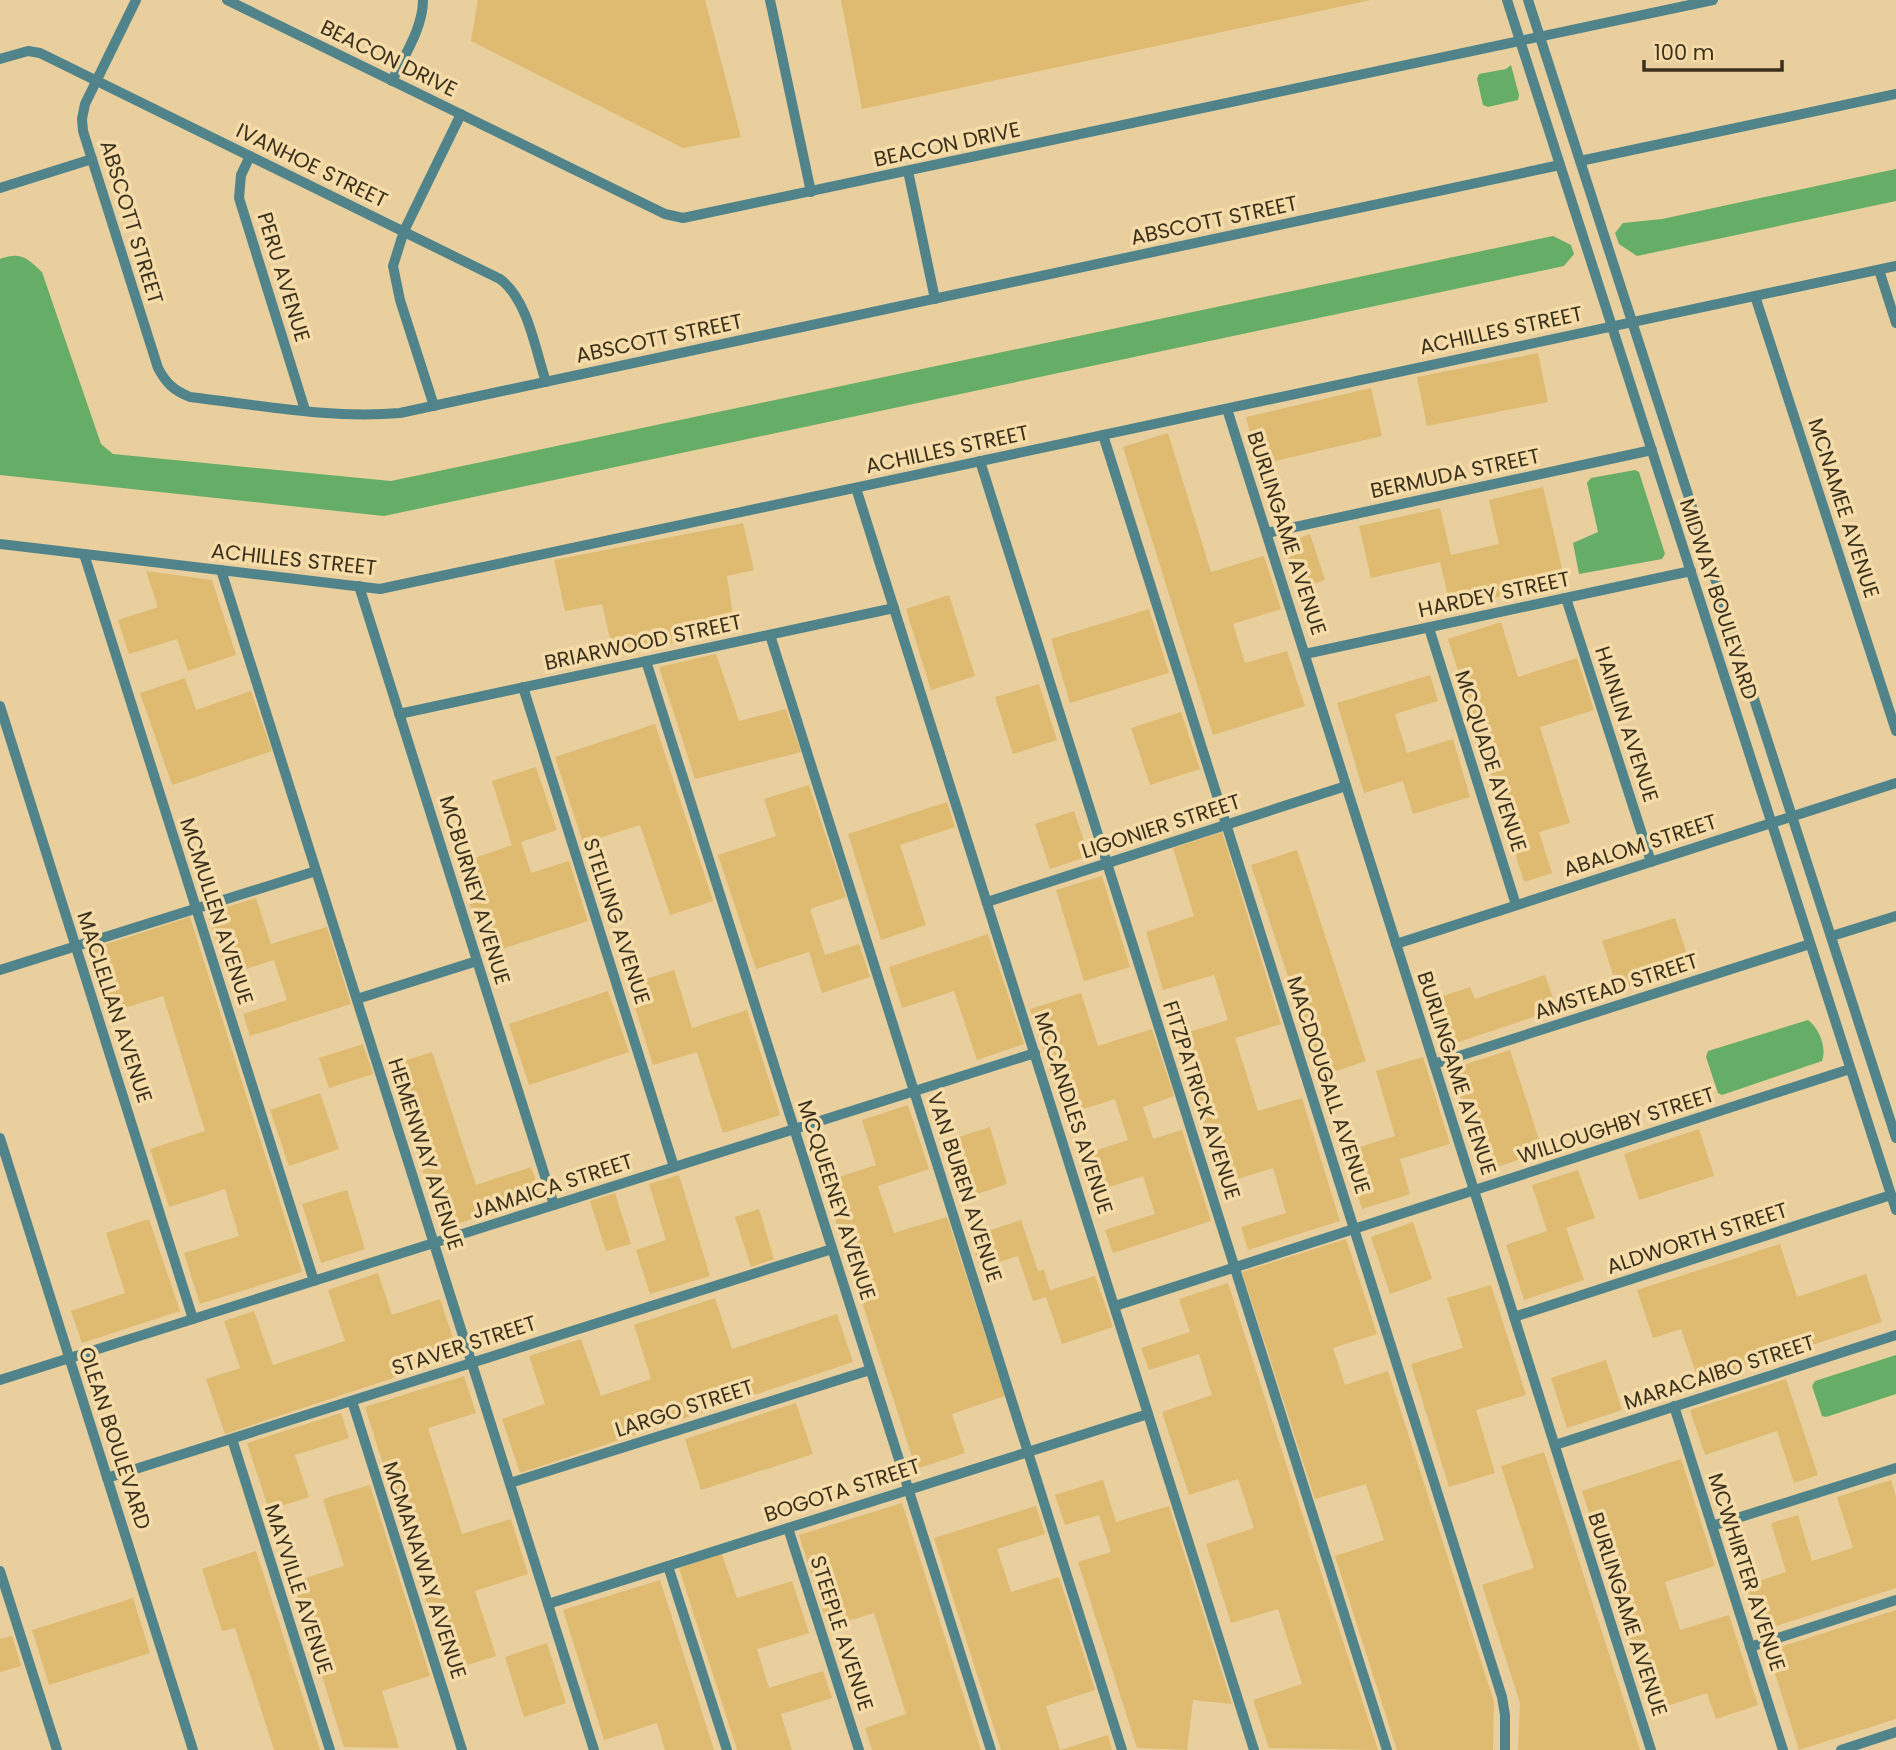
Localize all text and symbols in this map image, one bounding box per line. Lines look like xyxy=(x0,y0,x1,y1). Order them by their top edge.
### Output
street label: BEACON DRIVE xyxy=(316,12,462,104)
scale bar xyxy=(1644,28,1782,72)
text: 100 m xyxy=(1654,38,1714,67)
street label: BEACON DRIVE xyxy=(871,114,1023,174)
street label: IVANHOE STREET xyxy=(231,116,393,214)
street label: ABSCOTT STREET xyxy=(93,137,171,307)
street label: ABSCOTT STREET xyxy=(1128,188,1300,252)
street label: PERU AVENUE xyxy=(250,209,318,345)
street label: ACHILLES STREET xyxy=(1417,299,1585,361)
street label: ABSCOTT STREET xyxy=(573,306,745,370)
street label: MCNAMEE AVENUE xyxy=(1801,414,1887,602)
street label: ACHILLES STREET xyxy=(863,418,1031,480)
street label: BURLINGAME AVENUE xyxy=(1240,427,1334,639)
street label: BERMUDA STREET xyxy=(1368,441,1542,505)
street label: MIDWAY BOULEVARD xyxy=(1673,495,1765,703)
street label: ACHILLES STREET xyxy=(210,536,378,582)
street label: HARDEY STREET xyxy=(1416,564,1572,624)
street label: BRIARWOOD STREET xyxy=(542,607,744,677)
street label: HAINLIN AVENUE xyxy=(1588,642,1666,806)
street label: MCQUADE AVENUE xyxy=(1448,667,1534,855)
street label: LIGONIER STREET xyxy=(1078,787,1244,865)
street label: MCBURNEY AVENUE xyxy=(432,792,518,988)
street label: ABALOM STREET xyxy=(1560,807,1720,883)
street label: MCMULLEN AVENUE xyxy=(173,814,261,1008)
street label: STELLING AVENUE xyxy=(576,834,658,1008)
street label: MACLELLAN AVENUE xyxy=(70,908,160,1106)
street label: AMSTEAD STREET xyxy=(1530,946,1702,1026)
street label: BURLINGAME AVENUE xyxy=(1410,967,1504,1179)
street label: MACDOUGALL AVENUE xyxy=(1280,973,1378,1197)
street label: FITZPATRICK AVENUE xyxy=(1156,997,1248,1203)
street label: MCCANDLES AVENUE xyxy=(1028,1008,1120,1218)
street label: HEMENWAY AVENUE xyxy=(381,1054,471,1254)
street label: WILLOUGHBY STREET xyxy=(1514,1079,1718,1171)
street label: VAN BUREN AVENUE xyxy=(921,1088,1009,1286)
street label: MCQUEENEY AVENUE xyxy=(791,1096,883,1304)
street label: JAMAICA STREET xyxy=(468,1146,636,1226)
street label: ALDWORTH STREET xyxy=(1603,1195,1791,1281)
street label: STAVER STREET xyxy=(388,1308,540,1382)
street label: MARACAIBO STREET xyxy=(1620,1327,1818,1417)
street label: OLEAN BOULEVARD xyxy=(72,1343,158,1533)
street label: LARGO STREET xyxy=(611,1372,757,1444)
street label: BOGOTA STREET xyxy=(760,1451,924,1529)
street label: MCMANAWAY AVENUE xyxy=(376,1458,474,1682)
street label: MCWHIRTER AVENUE xyxy=(1701,1469,1793,1675)
street label: MAYVILLE AVENUE xyxy=(258,1500,340,1678)
street label: BURLINGAME AVENUE xyxy=(1581,1508,1675,1720)
street label: STEEPLE AVENUE xyxy=(803,1552,881,1714)

